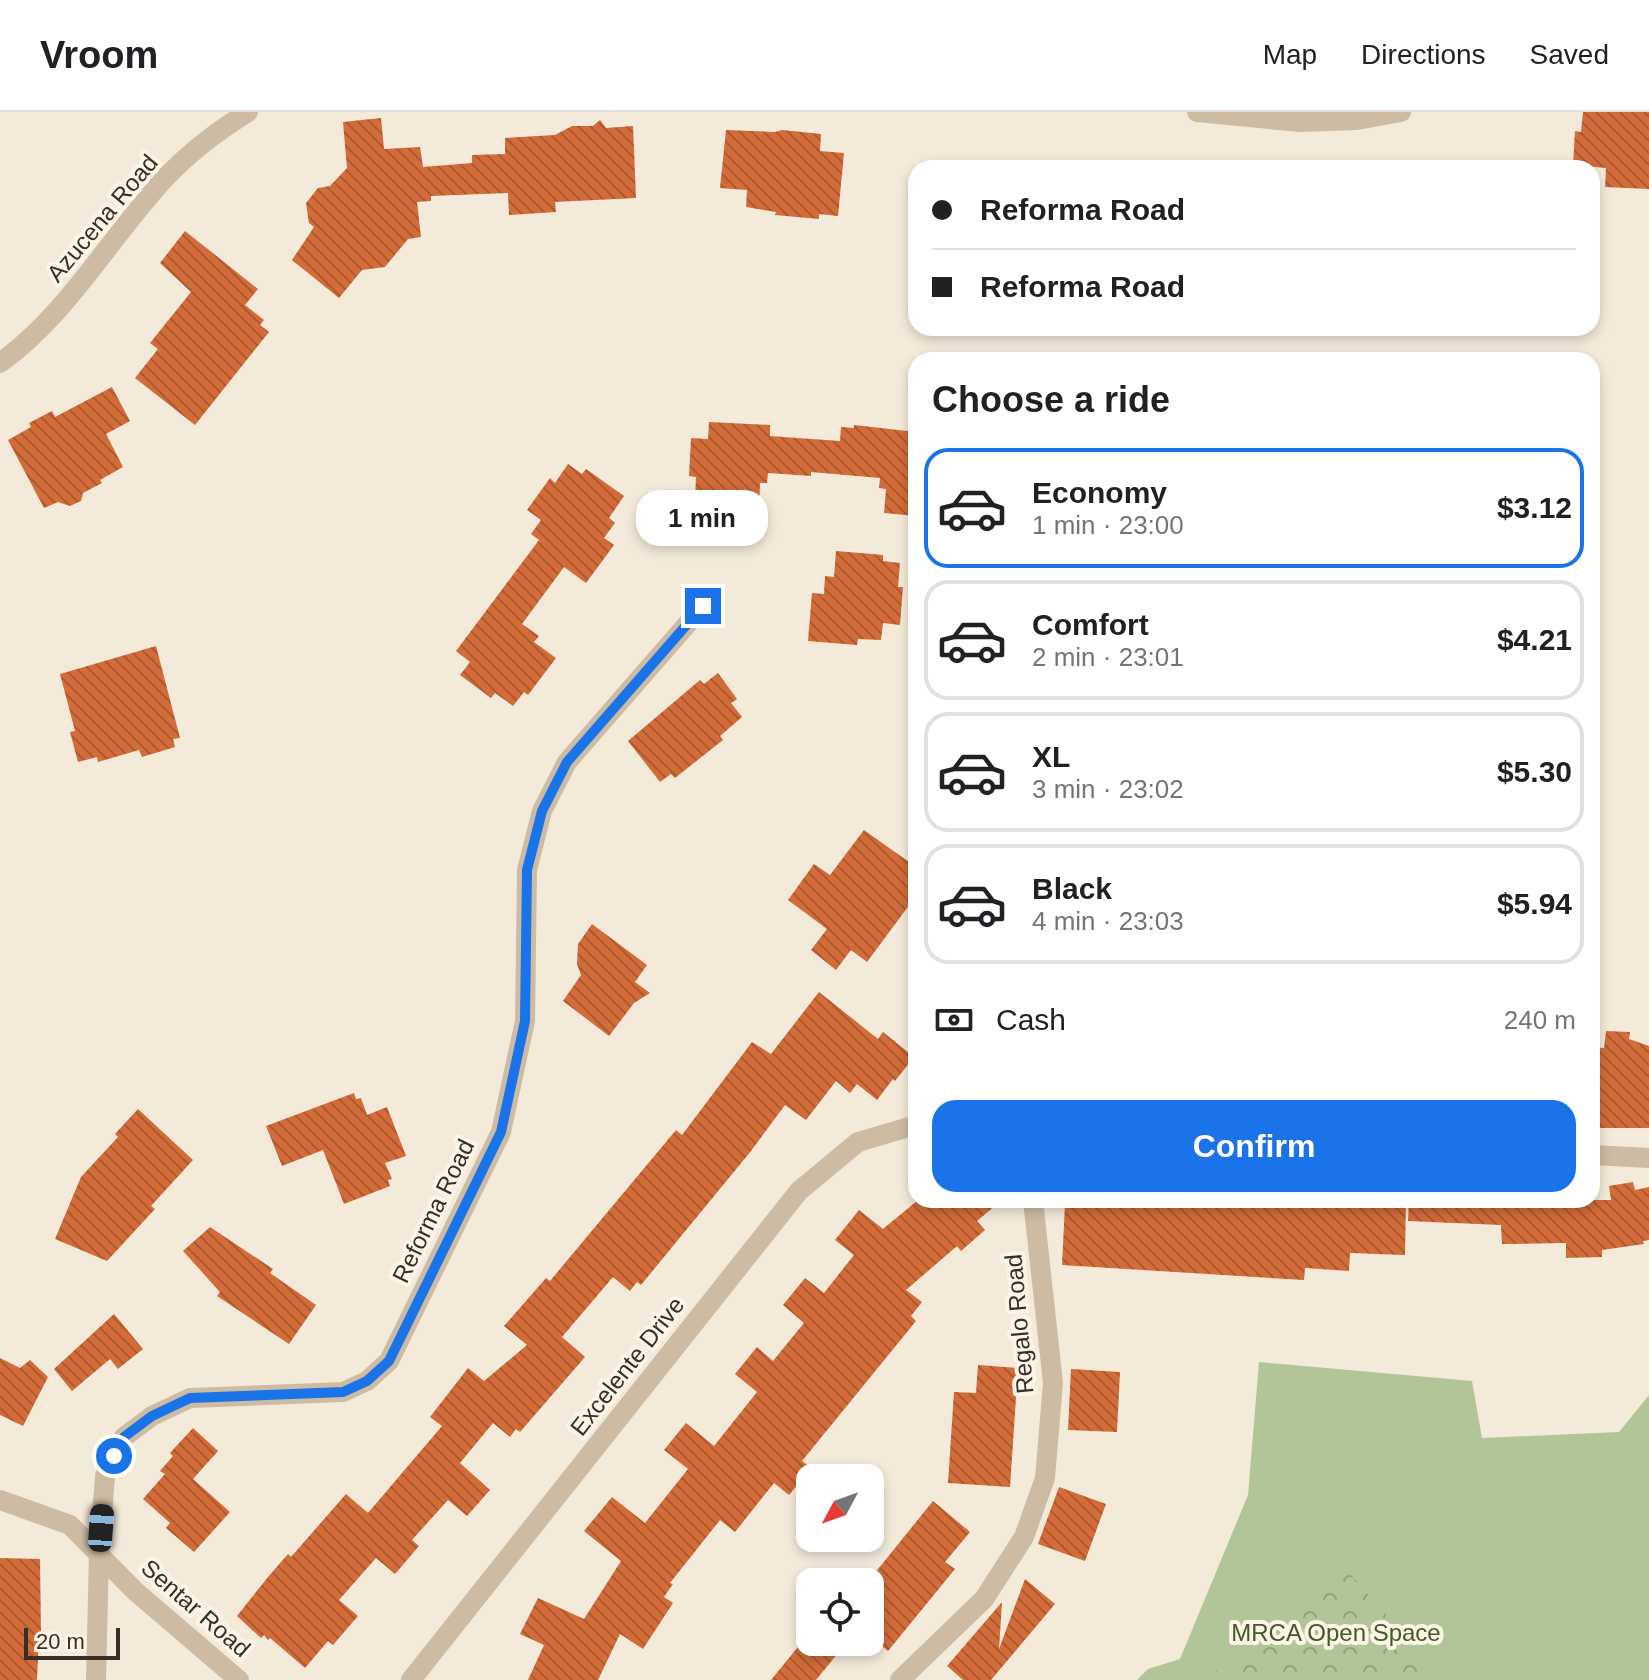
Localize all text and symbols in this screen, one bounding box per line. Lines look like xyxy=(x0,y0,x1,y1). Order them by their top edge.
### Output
text: Vroom xyxy=(40,34,158,76)
text: Map xyxy=(1263,39,1317,70)
text: Directions xyxy=(1361,39,1486,70)
text: Saved xyxy=(1530,39,1609,70)
street label: Azucena Road xyxy=(41,149,163,287)
text: Reforma Road xyxy=(980,193,1185,226)
text: Reforma Road xyxy=(980,270,1185,303)
text: Choose a ride xyxy=(932,379,1170,420)
icon: car xyxy=(936,472,1008,544)
text: Economy xyxy=(1032,476,1167,509)
callout: 1 min xyxy=(637,490,769,546)
text: $3.12 xyxy=(1497,491,1572,524)
text: 1 min xyxy=(668,503,736,533)
text: 1 min · 23:00 xyxy=(1032,510,1184,540)
route end xyxy=(685,588,721,624)
icon: car xyxy=(936,604,1008,676)
text: Comfort xyxy=(1032,608,1149,641)
text: $4.21 xyxy=(1497,623,1572,656)
text: 2 min · 23:01 xyxy=(1032,642,1184,672)
icon: car xyxy=(936,736,1008,808)
text: XL xyxy=(1032,740,1070,773)
text: $5.30 xyxy=(1497,755,1572,788)
text: 3 min · 23:02 xyxy=(1032,774,1184,804)
icon: car xyxy=(936,868,1008,940)
text: Black xyxy=(1032,872,1112,905)
text: $5.94 xyxy=(1497,887,1572,920)
text: 4 min · 23:03 xyxy=(1032,906,1184,936)
icon: cash xyxy=(932,998,976,1042)
text: Cash xyxy=(996,1003,1066,1036)
text: 240 m xyxy=(1504,1005,1576,1035)
button: Confirm xyxy=(932,1100,1576,1192)
street label: Reforma Road xyxy=(387,1135,479,1287)
street label: Regalo Road xyxy=(999,1253,1039,1395)
street label: Excelente Drive xyxy=(565,1291,689,1441)
route start xyxy=(96,1438,132,1474)
north arrow xyxy=(796,1464,884,1552)
map controls xyxy=(796,1464,884,1656)
car xyxy=(87,1503,115,1553)
street label: Sentar Road xyxy=(136,1554,256,1662)
button: locate xyxy=(796,1568,884,1656)
park label: MRCA Open Space xyxy=(1231,1619,1441,1646)
scale bar xyxy=(24,1624,120,1660)
text: 20 m xyxy=(36,1629,85,1654)

